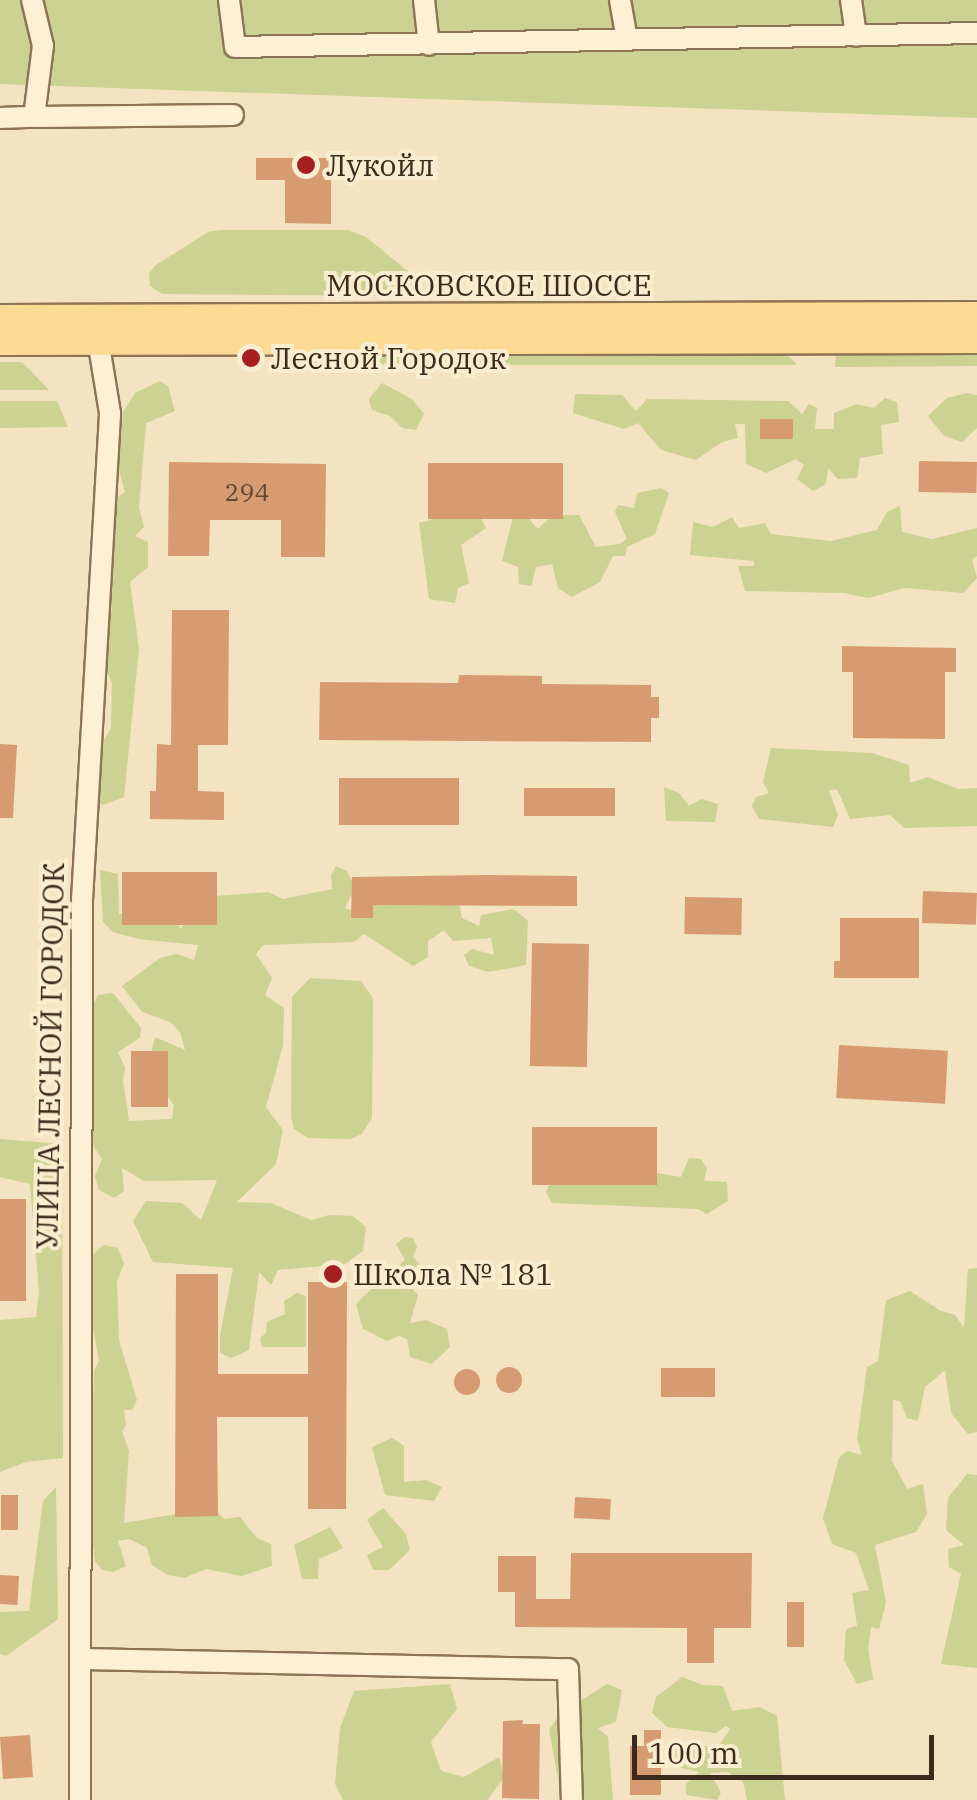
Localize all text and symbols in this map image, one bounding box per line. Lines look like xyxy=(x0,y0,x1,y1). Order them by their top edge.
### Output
place label: Лукойл xyxy=(326,147,434,183)
marker: Лукойл xyxy=(295,154,317,176)
street label: МОСКОВСКОЕ ШОССЕ xyxy=(326,267,652,303)
place label: Лесной Городок xyxy=(271,340,506,376)
marker: Лесной Городок xyxy=(240,347,262,369)
house number: 294 xyxy=(225,477,269,507)
street label: УЛИЦА ЛЕСНОЙ ГОРОДОК xyxy=(29,862,71,1250)
place label: Школа № 181 xyxy=(353,1256,553,1292)
marker: Школа № 181 xyxy=(322,1263,344,1285)
scale bar xyxy=(637,1715,940,1777)
text: 100 m xyxy=(649,1733,739,1772)

